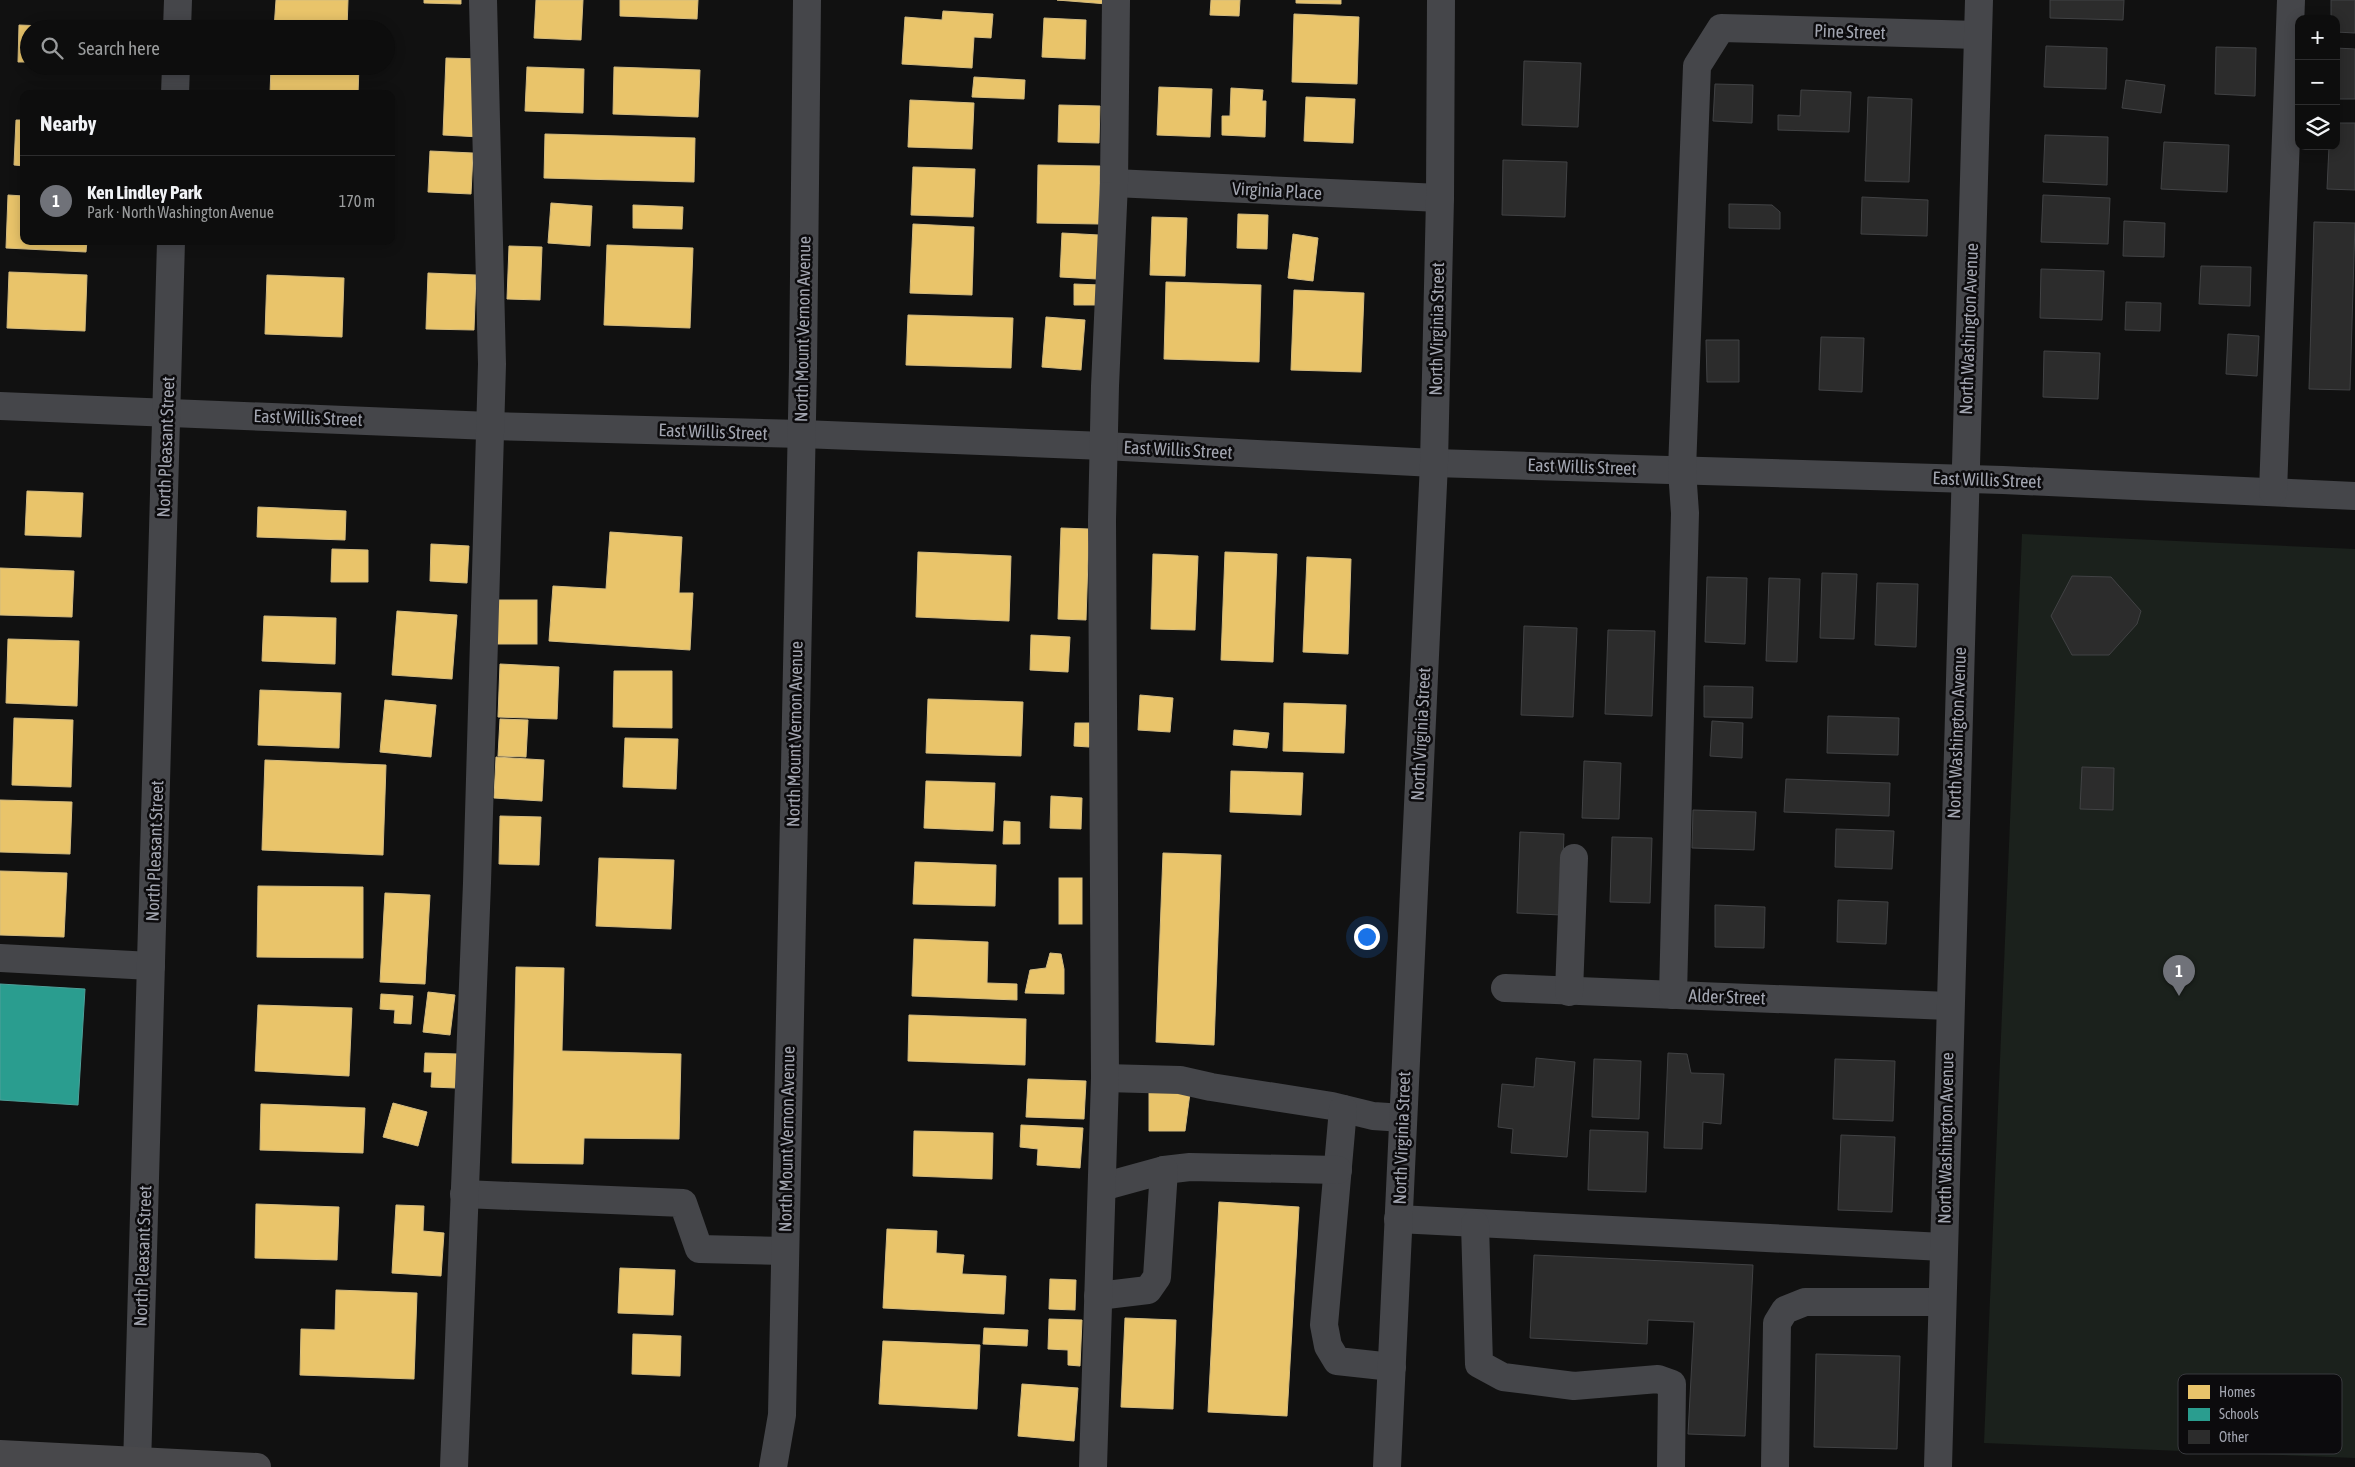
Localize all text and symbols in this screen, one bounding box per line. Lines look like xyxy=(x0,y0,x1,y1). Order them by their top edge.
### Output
map controls xyxy=(2295,15,2340,150)
button: + xyxy=(2295,15,2340,60)
search box xyxy=(20,20,395,75)
street label: Pine Street xyxy=(1814,20,1886,43)
icon: search xyxy=(38,34,66,62)
text: Search here xyxy=(78,37,160,59)
button: − xyxy=(2295,60,2340,105)
button: layers xyxy=(2295,105,2340,150)
text: Nearby xyxy=(40,111,96,135)
street label: Virginia Place xyxy=(1231,178,1323,203)
text: Ken Lindley Park xyxy=(87,181,202,203)
text: 1 xyxy=(52,192,60,210)
text: 170 m xyxy=(339,192,375,210)
text: Park · North Washington Avenue xyxy=(87,203,274,221)
street label: North Mount Vernon Avenue xyxy=(790,236,815,422)
street label: North Washington Avenue xyxy=(1955,243,1982,415)
street label: North Virginia Street xyxy=(1425,262,1448,396)
street label: North Pleasant Street xyxy=(153,376,178,518)
street label: East Willis Street xyxy=(253,405,363,430)
street label: East Willis Street xyxy=(658,419,768,444)
street label: East Willis Street xyxy=(1123,436,1233,463)
street label: East Willis Street xyxy=(1527,454,1637,479)
street label: East Willis Street xyxy=(1932,467,2042,492)
street label: North Mount Vernon Avenue xyxy=(782,641,807,827)
street label: North Washington Avenue xyxy=(1943,647,1970,819)
street label: North Virginia Street xyxy=(1407,667,1434,801)
street label: North Pleasant Street xyxy=(142,780,167,922)
your location xyxy=(1354,924,1380,950)
pin: 1 xyxy=(2163,955,2195,996)
street label: Alder Street xyxy=(1688,985,1766,1008)
street label: North Mount Vernon Avenue xyxy=(774,1046,799,1232)
street label: North Washington Avenue xyxy=(1934,1052,1957,1224)
street label: North Virginia Street xyxy=(1389,1071,1414,1205)
street label: North Pleasant Street xyxy=(130,1185,155,1327)
legend xyxy=(2178,1374,2342,1454)
text: Homes xyxy=(2219,1384,2255,1400)
text: Schools xyxy=(2219,1406,2259,1422)
text: Other xyxy=(2219,1429,2249,1445)

